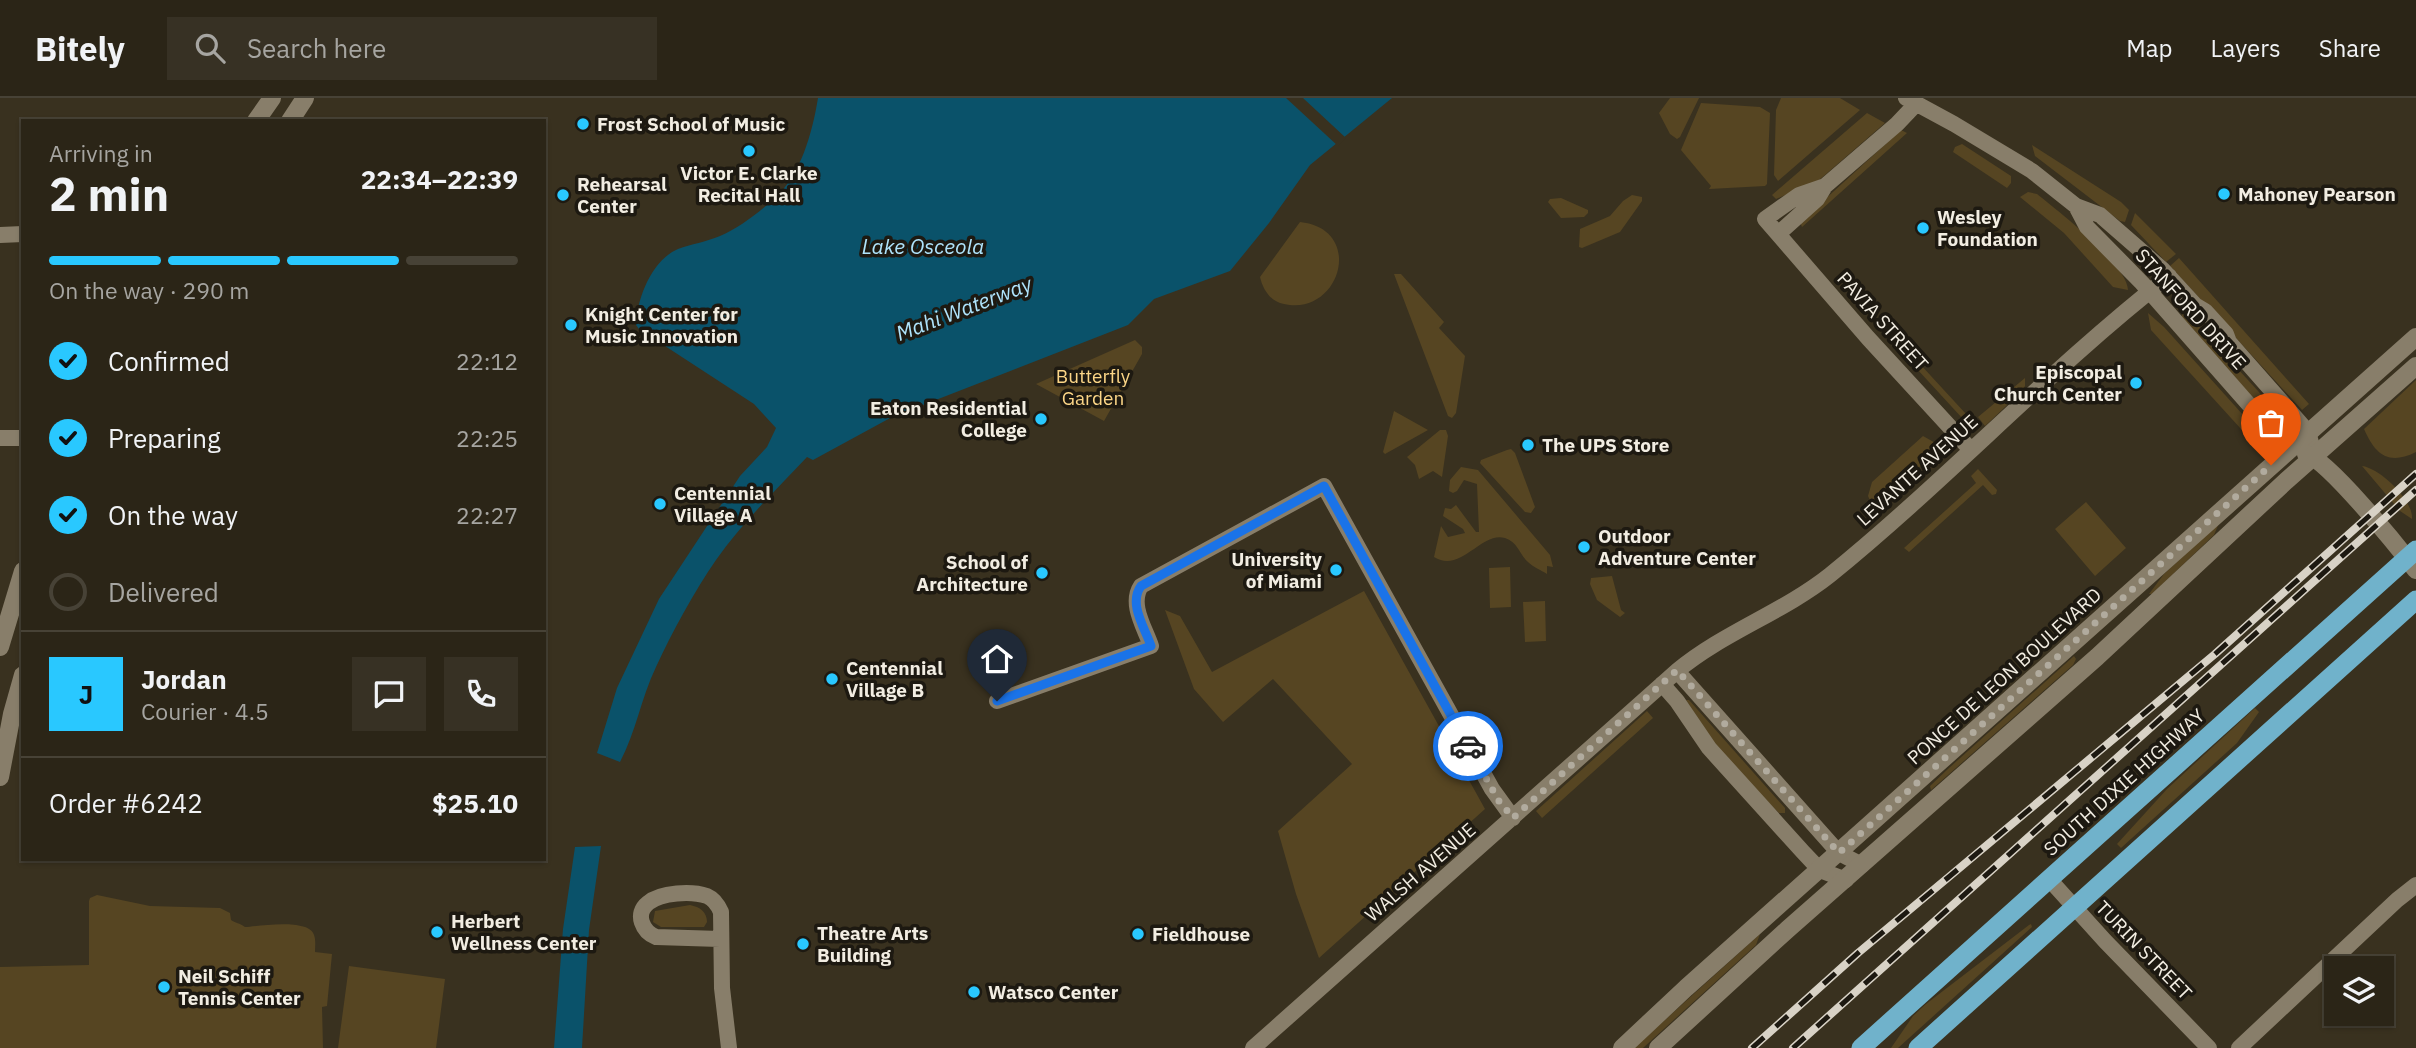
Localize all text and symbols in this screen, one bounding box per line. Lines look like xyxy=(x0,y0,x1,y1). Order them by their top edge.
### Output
search box xyxy=(167,17,657,80)
text: Bitely xyxy=(35,27,125,70)
icon: search xyxy=(191,29,229,67)
text: Search here xyxy=(247,31,386,65)
text: Map xyxy=(2126,32,2173,64)
text: Layers xyxy=(2211,32,2281,64)
text: Share xyxy=(2319,32,2381,64)
place label: Frost School of Music xyxy=(597,112,786,136)
marker: Frost School of Music xyxy=(575,116,591,132)
text: Arriving in xyxy=(49,138,153,168)
marker: Victor E. Clarke Recital Hall xyxy=(741,143,757,159)
place label: Victor E. Clarke Recital Hall xyxy=(680,161,818,207)
text: 22:34–22:39 xyxy=(361,162,518,196)
text: 2 min xyxy=(49,164,169,224)
place label: Rehearsal Center xyxy=(577,172,667,218)
place label: Mahoney Pearson xyxy=(2238,182,2396,206)
marker: Mahoney Pearson xyxy=(2216,186,2232,202)
marker: Rehearsal Center xyxy=(555,187,571,203)
place label: Wesley Foundation xyxy=(1937,205,2038,251)
marker: Wesley Foundation xyxy=(1915,220,1931,236)
water label: Lake Osceola xyxy=(862,232,984,260)
street label: STANFORD DRIVE xyxy=(2130,244,2252,374)
street label: PAVIA STREET xyxy=(1832,267,1934,375)
water label: Mahi Waterway xyxy=(892,269,1037,347)
text: On the way · 290 m xyxy=(49,275,249,305)
place label: Knight Center for Music Innovation xyxy=(585,302,738,348)
marker: Knight Center for Music Innovation xyxy=(563,317,579,333)
icon: check xyxy=(49,342,87,380)
text: Confirmed xyxy=(108,344,230,378)
text: 22:12 xyxy=(456,346,518,376)
place label: Episcopal Church Center xyxy=(1994,360,2122,406)
park label: Butterfly Garden xyxy=(1056,364,1131,410)
marker: Episcopal Church Center xyxy=(2128,375,2144,391)
pin xyxy=(2241,393,2301,465)
place label: Eaton Residential College xyxy=(870,396,1027,442)
icon: bag xyxy=(2252,404,2290,442)
street label: LEVANTE AVENUE xyxy=(1851,409,1983,531)
marker: Eaton Residential College xyxy=(1033,411,1049,427)
icon: check xyxy=(49,419,87,457)
text: Preparing xyxy=(108,421,221,455)
text: 22:25 xyxy=(456,423,518,453)
place label: The UPS Store xyxy=(1542,433,1669,457)
marker: The UPS Store xyxy=(1520,437,1536,453)
place label: Centennial Village A xyxy=(674,481,771,527)
icon: check xyxy=(49,496,87,534)
marker: Centennial Village A xyxy=(652,496,668,512)
text: On the way xyxy=(108,498,238,532)
text: 22:27 xyxy=(456,500,518,530)
place label: Outdoor Adventure Center xyxy=(1598,524,1756,570)
marker: Outdoor Adventure Center xyxy=(1576,539,1592,555)
place label: University of Miami xyxy=(1231,547,1323,593)
place label: School of Architecture xyxy=(916,550,1028,596)
marker: University of Miami xyxy=(1328,562,1344,578)
marker: School of Architecture xyxy=(1034,565,1050,581)
text: Delivered xyxy=(108,575,219,609)
street label: PONCE DE LEON BOULEVARD xyxy=(1902,582,2106,770)
pin xyxy=(967,629,1027,701)
icon: home xyxy=(978,640,1016,678)
place label: Centennial Village B xyxy=(846,656,943,702)
button: chat xyxy=(352,657,426,731)
button: phone xyxy=(444,657,518,731)
text: Jordan xyxy=(141,662,227,696)
marker: Centennial Village B xyxy=(824,671,840,687)
text: J xyxy=(79,677,93,711)
text: Courier · 4.5 xyxy=(141,696,269,726)
street label: SOUTH DIXIE HIGHWAY xyxy=(2039,703,2210,861)
courier xyxy=(1433,711,1503,781)
icon: car xyxy=(1449,727,1487,765)
text: Order #6242 xyxy=(49,786,203,820)
text: $25.10 xyxy=(432,786,518,820)
street label: WALSH AVENUE xyxy=(1360,817,1480,927)
street label: TURIN STREET xyxy=(2091,896,2197,1005)
place label: Herbert Wellness Center xyxy=(451,909,597,955)
place label: Theatre Arts Building xyxy=(817,921,928,967)
place label: Fieldhouse xyxy=(1152,922,1250,946)
marker: Herbert Wellness Center xyxy=(429,924,445,940)
marker: Fieldhouse xyxy=(1130,926,1146,942)
marker: Theatre Arts Building xyxy=(795,936,811,952)
map controls xyxy=(2324,956,2394,1026)
button: layers xyxy=(2324,956,2394,1026)
place label: Neil Schiff Tennis Center xyxy=(178,964,301,1010)
marker: Neil Schiff Tennis Center xyxy=(156,979,172,995)
place label: Watsco Center xyxy=(988,980,1119,1004)
marker: Watsco Center xyxy=(966,984,982,1000)

